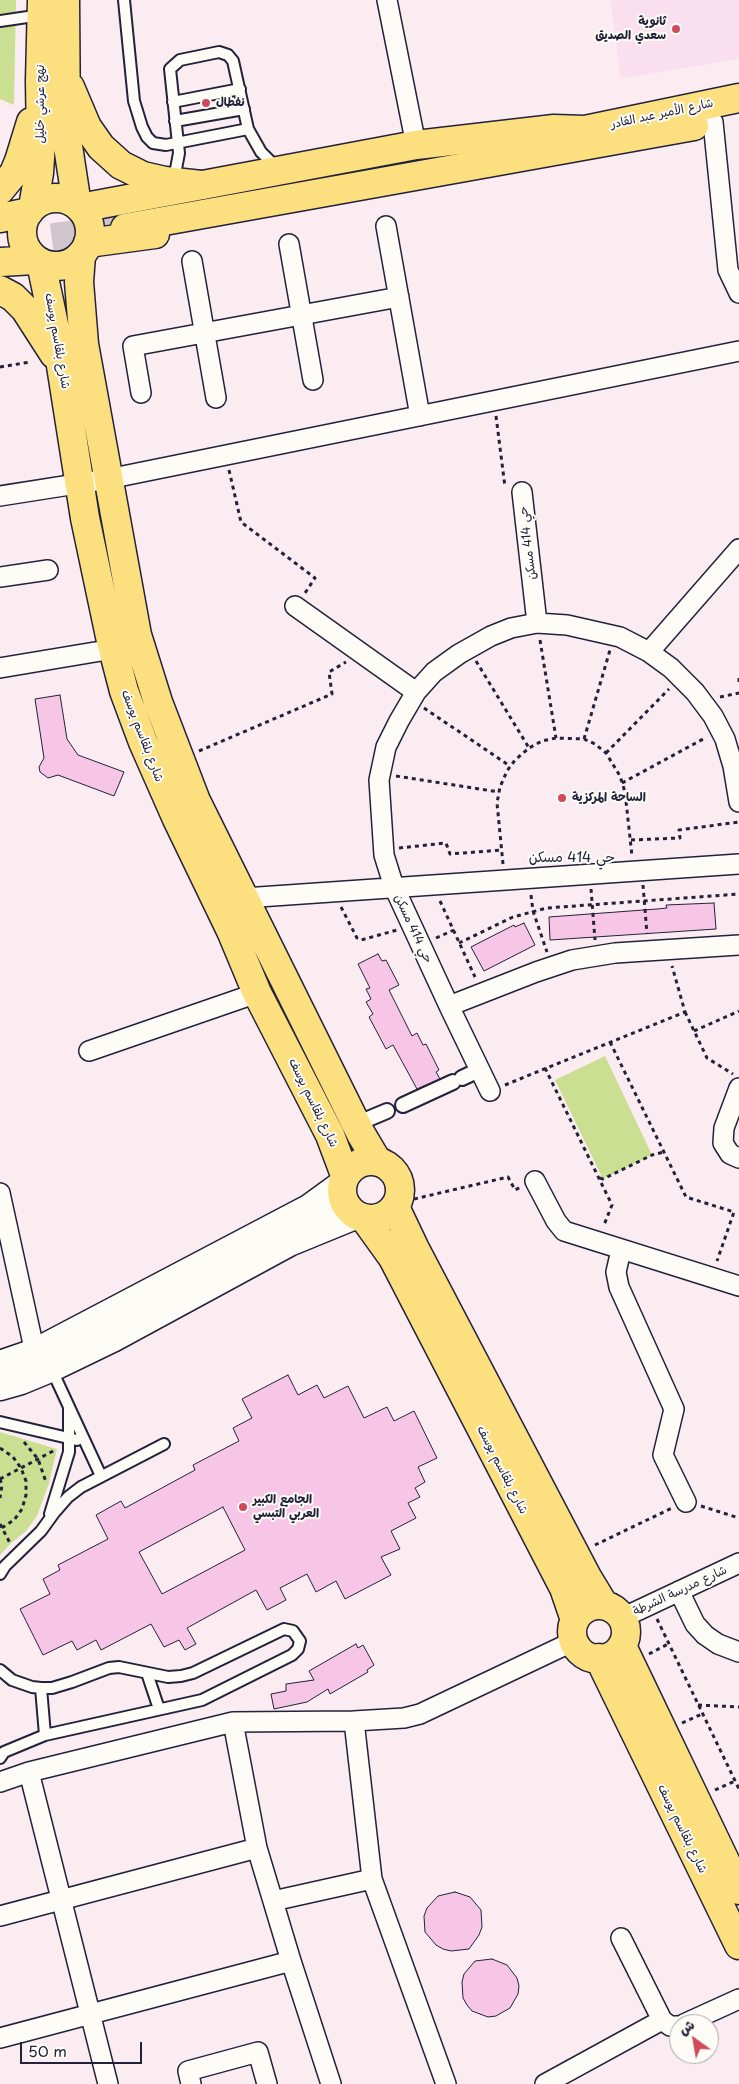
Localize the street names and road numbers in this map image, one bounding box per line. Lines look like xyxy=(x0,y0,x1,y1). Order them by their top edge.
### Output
street label: نهج عرشي خليل xyxy=(34,64,48,144)
street label: شارع الأمير عبد القادر xyxy=(609,96,715,132)
street label: شارع بلقاسم يوسف xyxy=(41,292,73,390)
street label: حي 414 مسكن xyxy=(516,505,540,581)
street label: شارع بلقاسم يوسف xyxy=(118,688,166,784)
street label: حي 414 مسكن xyxy=(391,892,435,966)
street label: شارع بلقاسم يوسف xyxy=(285,1056,341,1150)
street label: شارع بلقاسم يوسف xyxy=(474,1423,530,1517)
street label: شارع مدرسة الشرطة xyxy=(631,1563,729,1619)
street label: شارع بلقاسم يوسف xyxy=(654,1782,710,1876)

